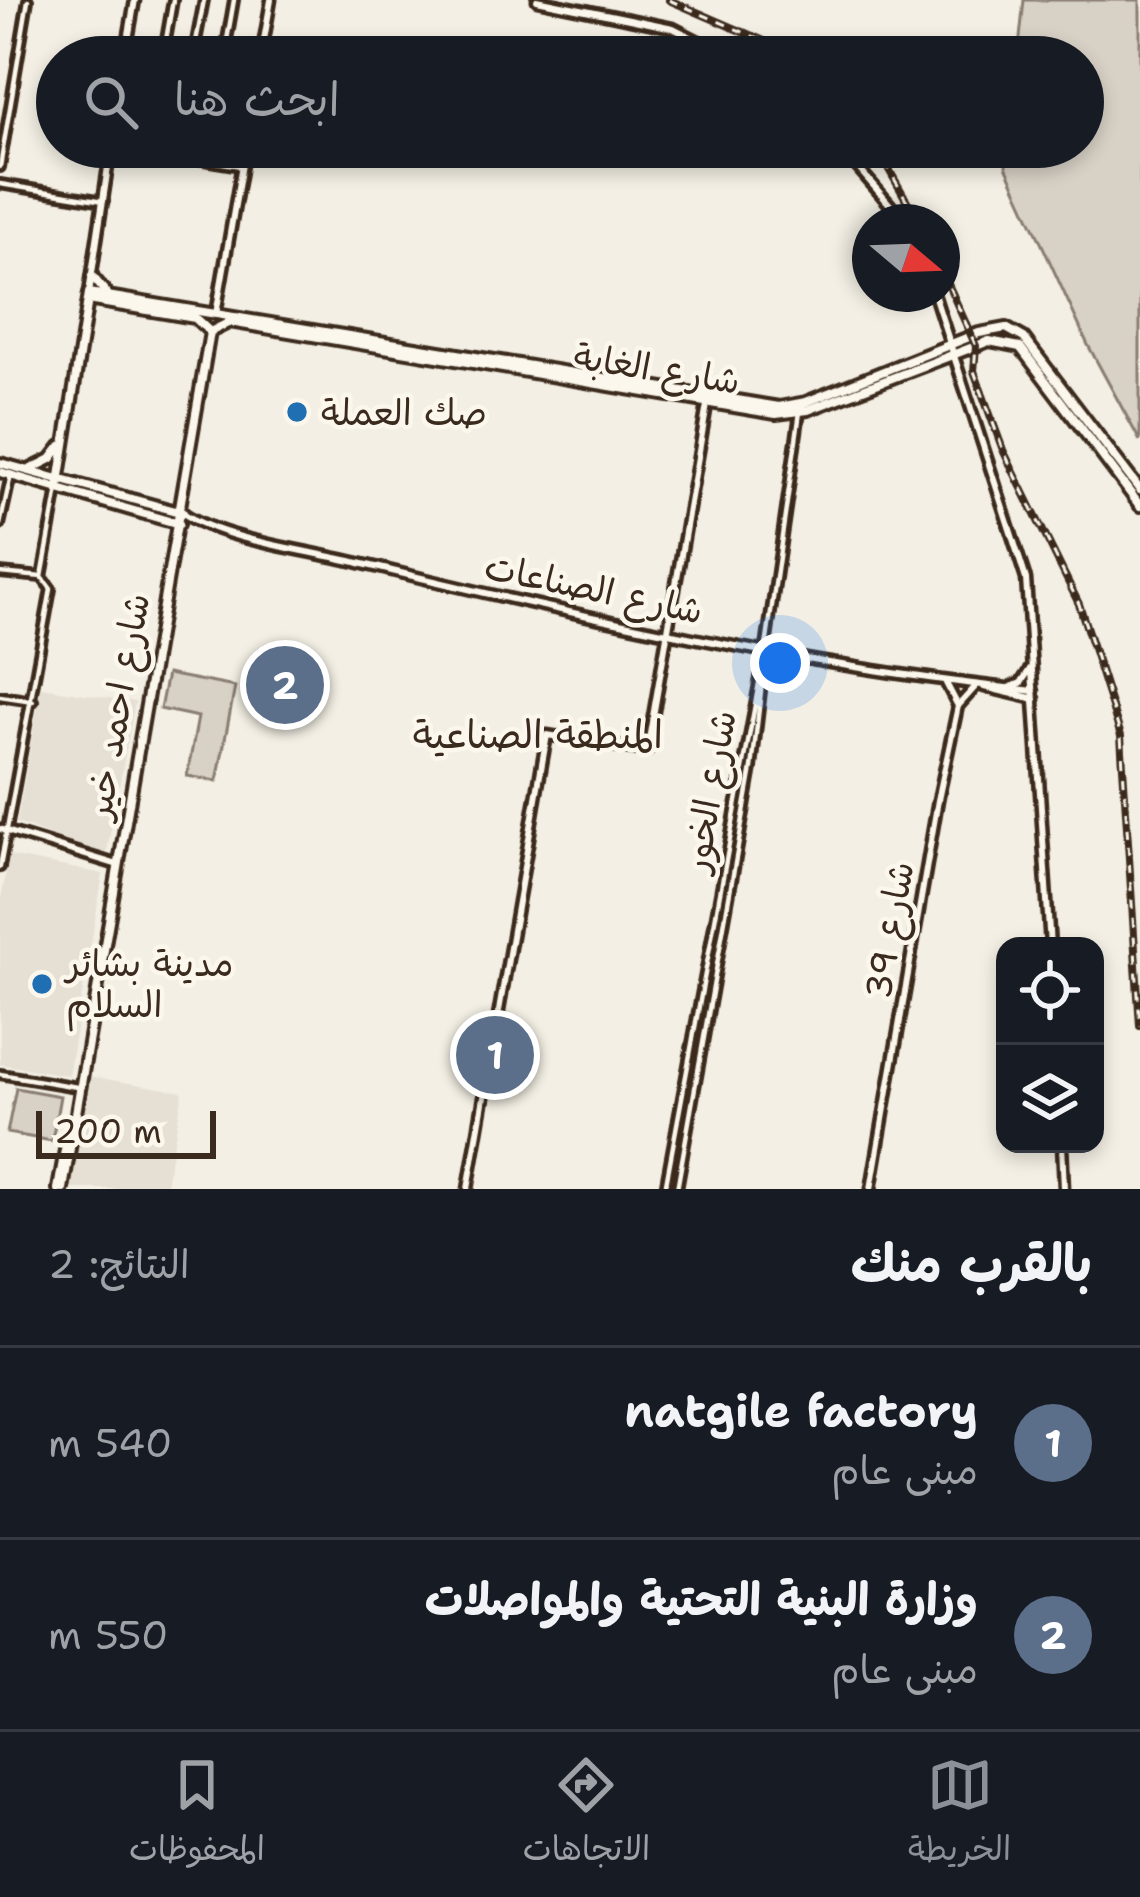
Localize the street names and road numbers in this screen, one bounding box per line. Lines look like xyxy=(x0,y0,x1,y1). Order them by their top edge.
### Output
street label: شارع الغابة xyxy=(570,331,743,407)
street label: شارع الصناعات xyxy=(480,541,707,636)
street label: شارع احمد خير xyxy=(73,589,162,826)
street label: شارع الخور xyxy=(671,706,749,879)
street label: شارع 39 xyxy=(853,858,927,1003)

